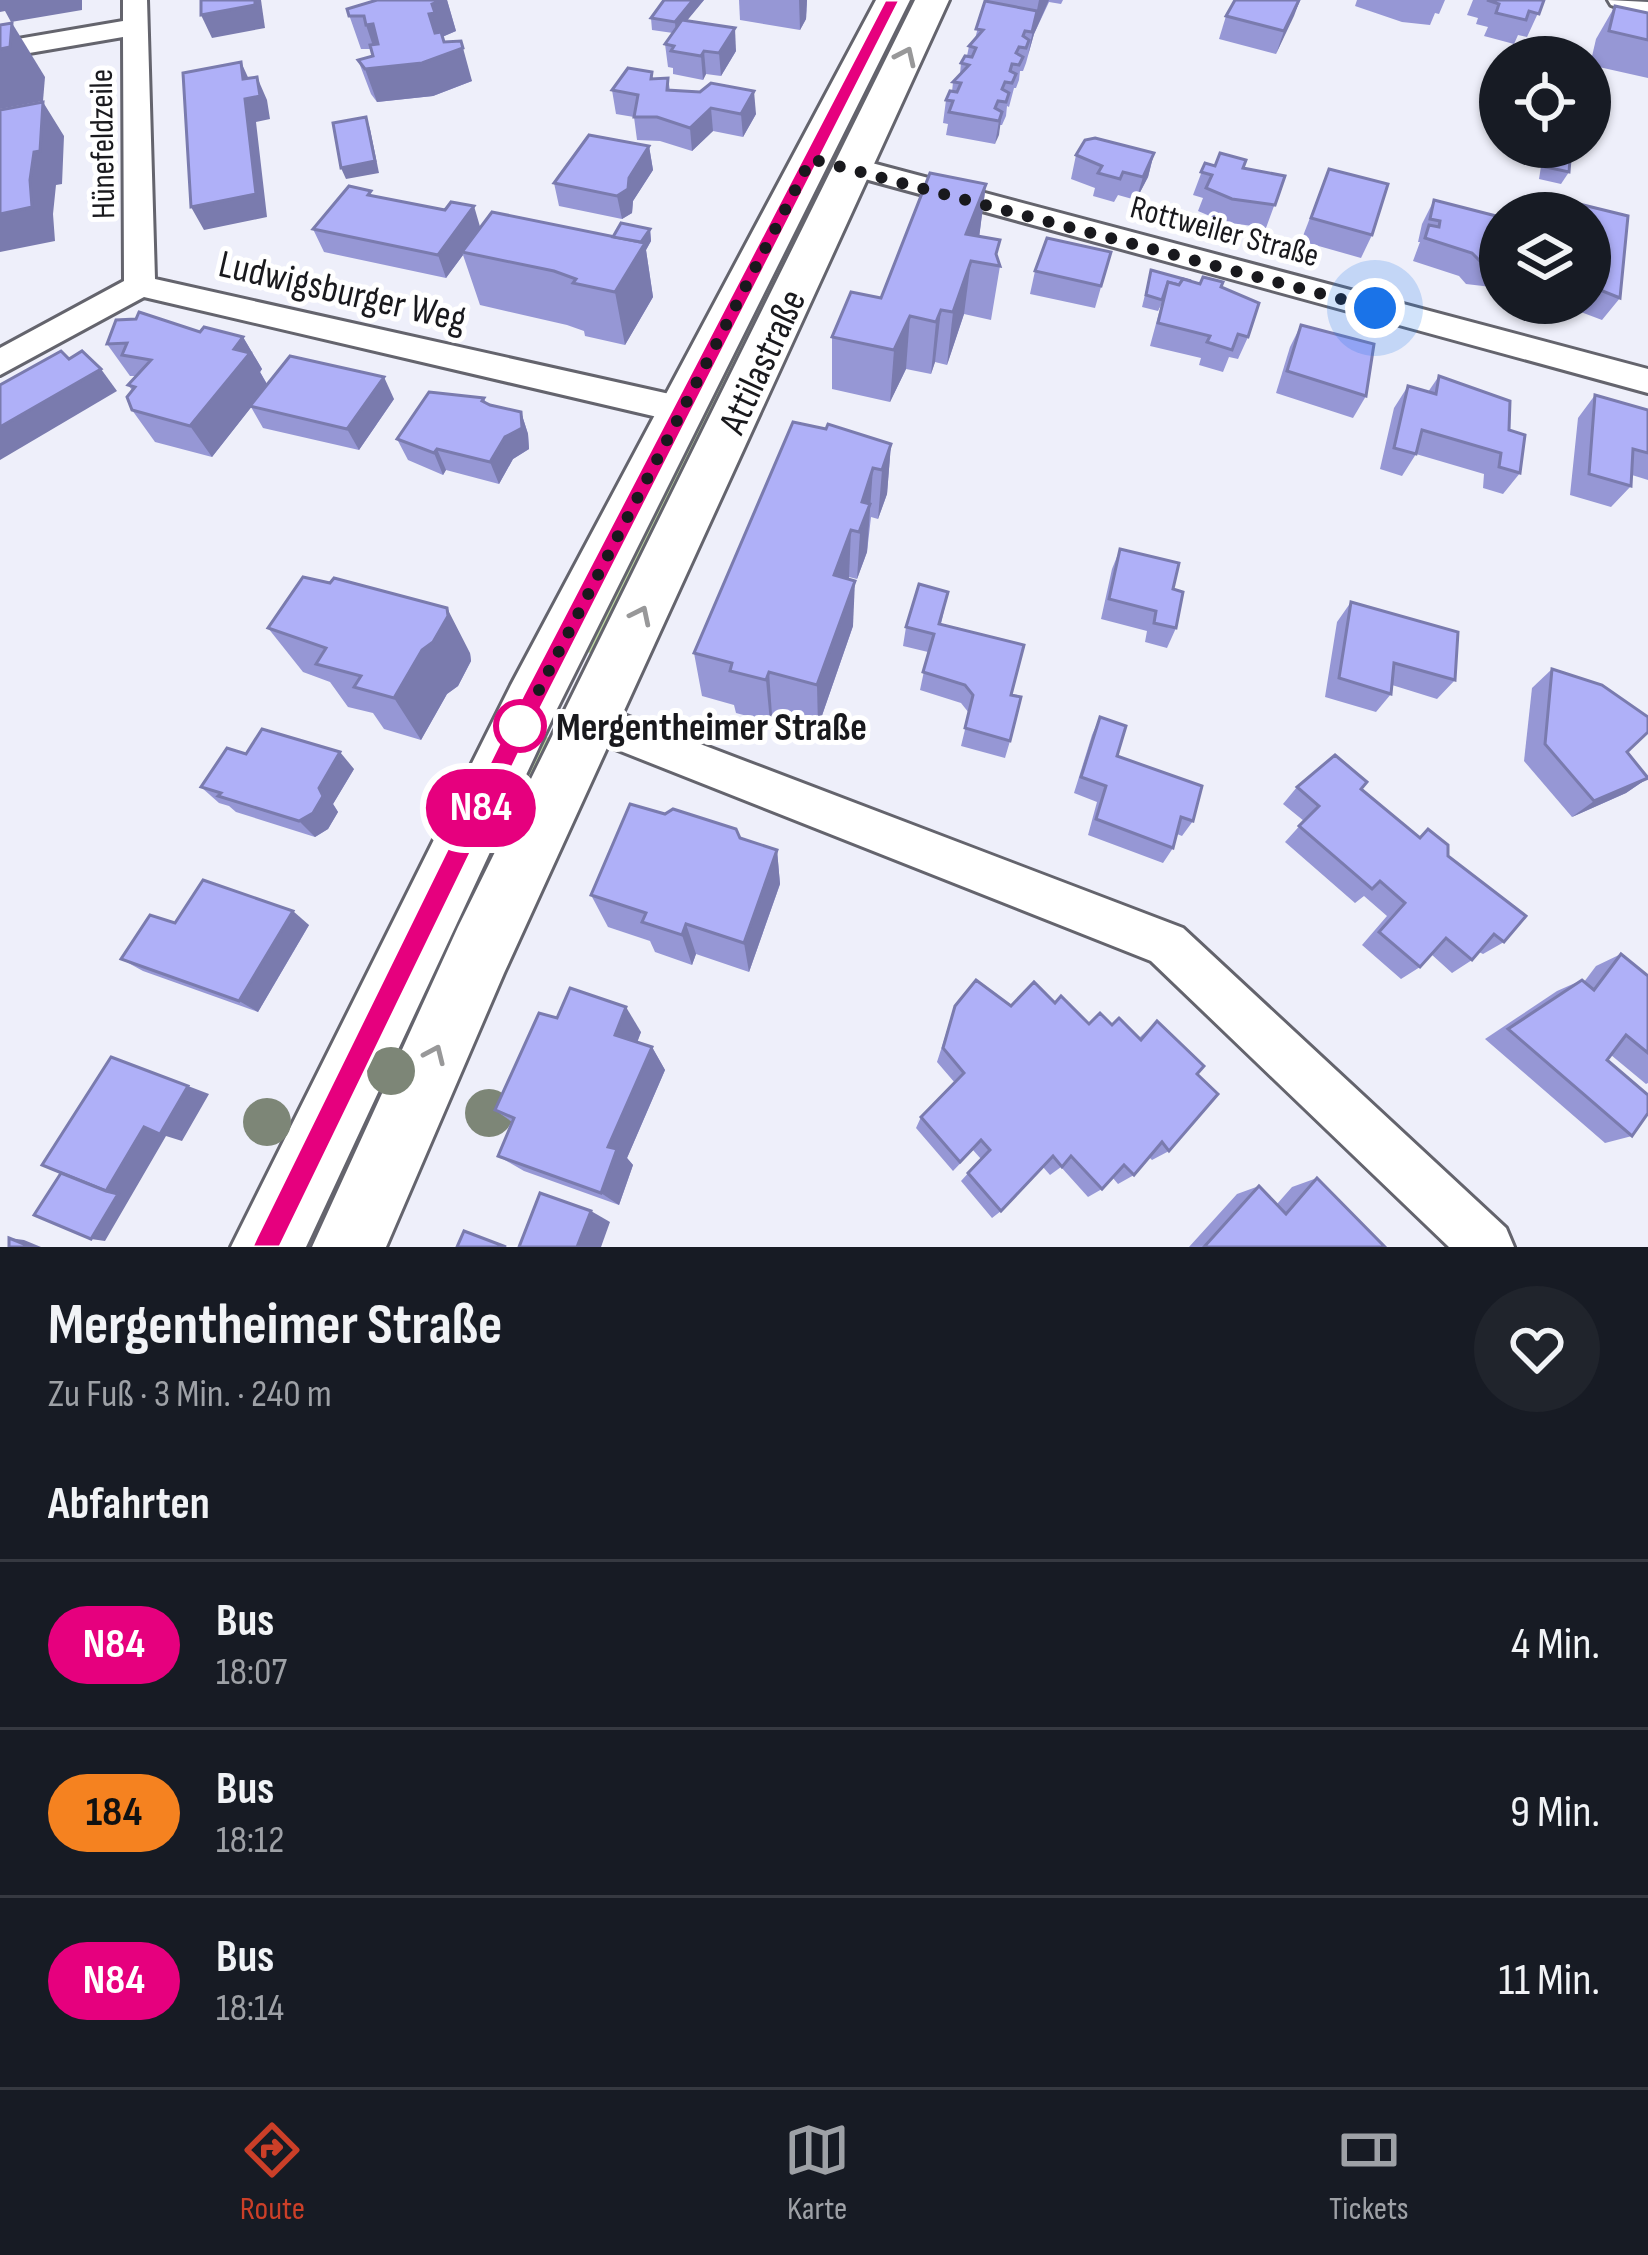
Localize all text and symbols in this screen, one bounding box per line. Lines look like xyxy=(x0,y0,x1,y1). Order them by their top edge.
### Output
map controls xyxy=(1479,36,1611,324)
button: locate xyxy=(1479,36,1611,168)
one-way arrow xyxy=(892,46,915,68)
street label: Hünefeldzeile xyxy=(82,69,124,219)
street label: Rottweiler Straße xyxy=(1126,188,1323,276)
button: layers xyxy=(1479,192,1611,324)
street label: Ludwigsburger Weg xyxy=(214,241,471,344)
your location xyxy=(1345,278,1405,338)
street label: Attilastraße xyxy=(709,283,817,442)
one-way arrow xyxy=(627,606,650,627)
marker: Mergentheimer Straße xyxy=(495,701,545,751)
place label: Mergentheimer Straße xyxy=(556,705,867,752)
line badge: N84 xyxy=(412,769,550,847)
text: N84 xyxy=(450,782,512,833)
one-way arrow xyxy=(421,1045,445,1066)
button: heart xyxy=(1474,1286,1600,1412)
text: Mergentheimer Straße xyxy=(48,1292,502,1360)
text: Zu Fuß · 3 Min. · 240 m xyxy=(48,1371,332,1418)
text: Abfahrten xyxy=(48,1477,210,1532)
text: Bus xyxy=(216,1594,274,1649)
text: 4 Min. xyxy=(1511,1617,1600,1672)
text: N84 xyxy=(83,1619,145,1670)
text: 18:07 xyxy=(216,1649,287,1696)
text: Bus xyxy=(216,1762,274,1817)
text: 9 Min. xyxy=(1510,1785,1600,1840)
text: 184 xyxy=(86,1787,142,1838)
text: 18:12 xyxy=(216,1817,284,1864)
text: Bus xyxy=(216,1930,274,1985)
text: 11 Min. xyxy=(1498,1953,1600,2008)
text: N84 xyxy=(83,1955,145,2006)
text: 18:14 xyxy=(216,1985,284,2032)
tab: Route xyxy=(239,2117,305,2229)
tab: Karte xyxy=(784,2117,850,2229)
tab: Tickets xyxy=(1329,2117,1409,2229)

